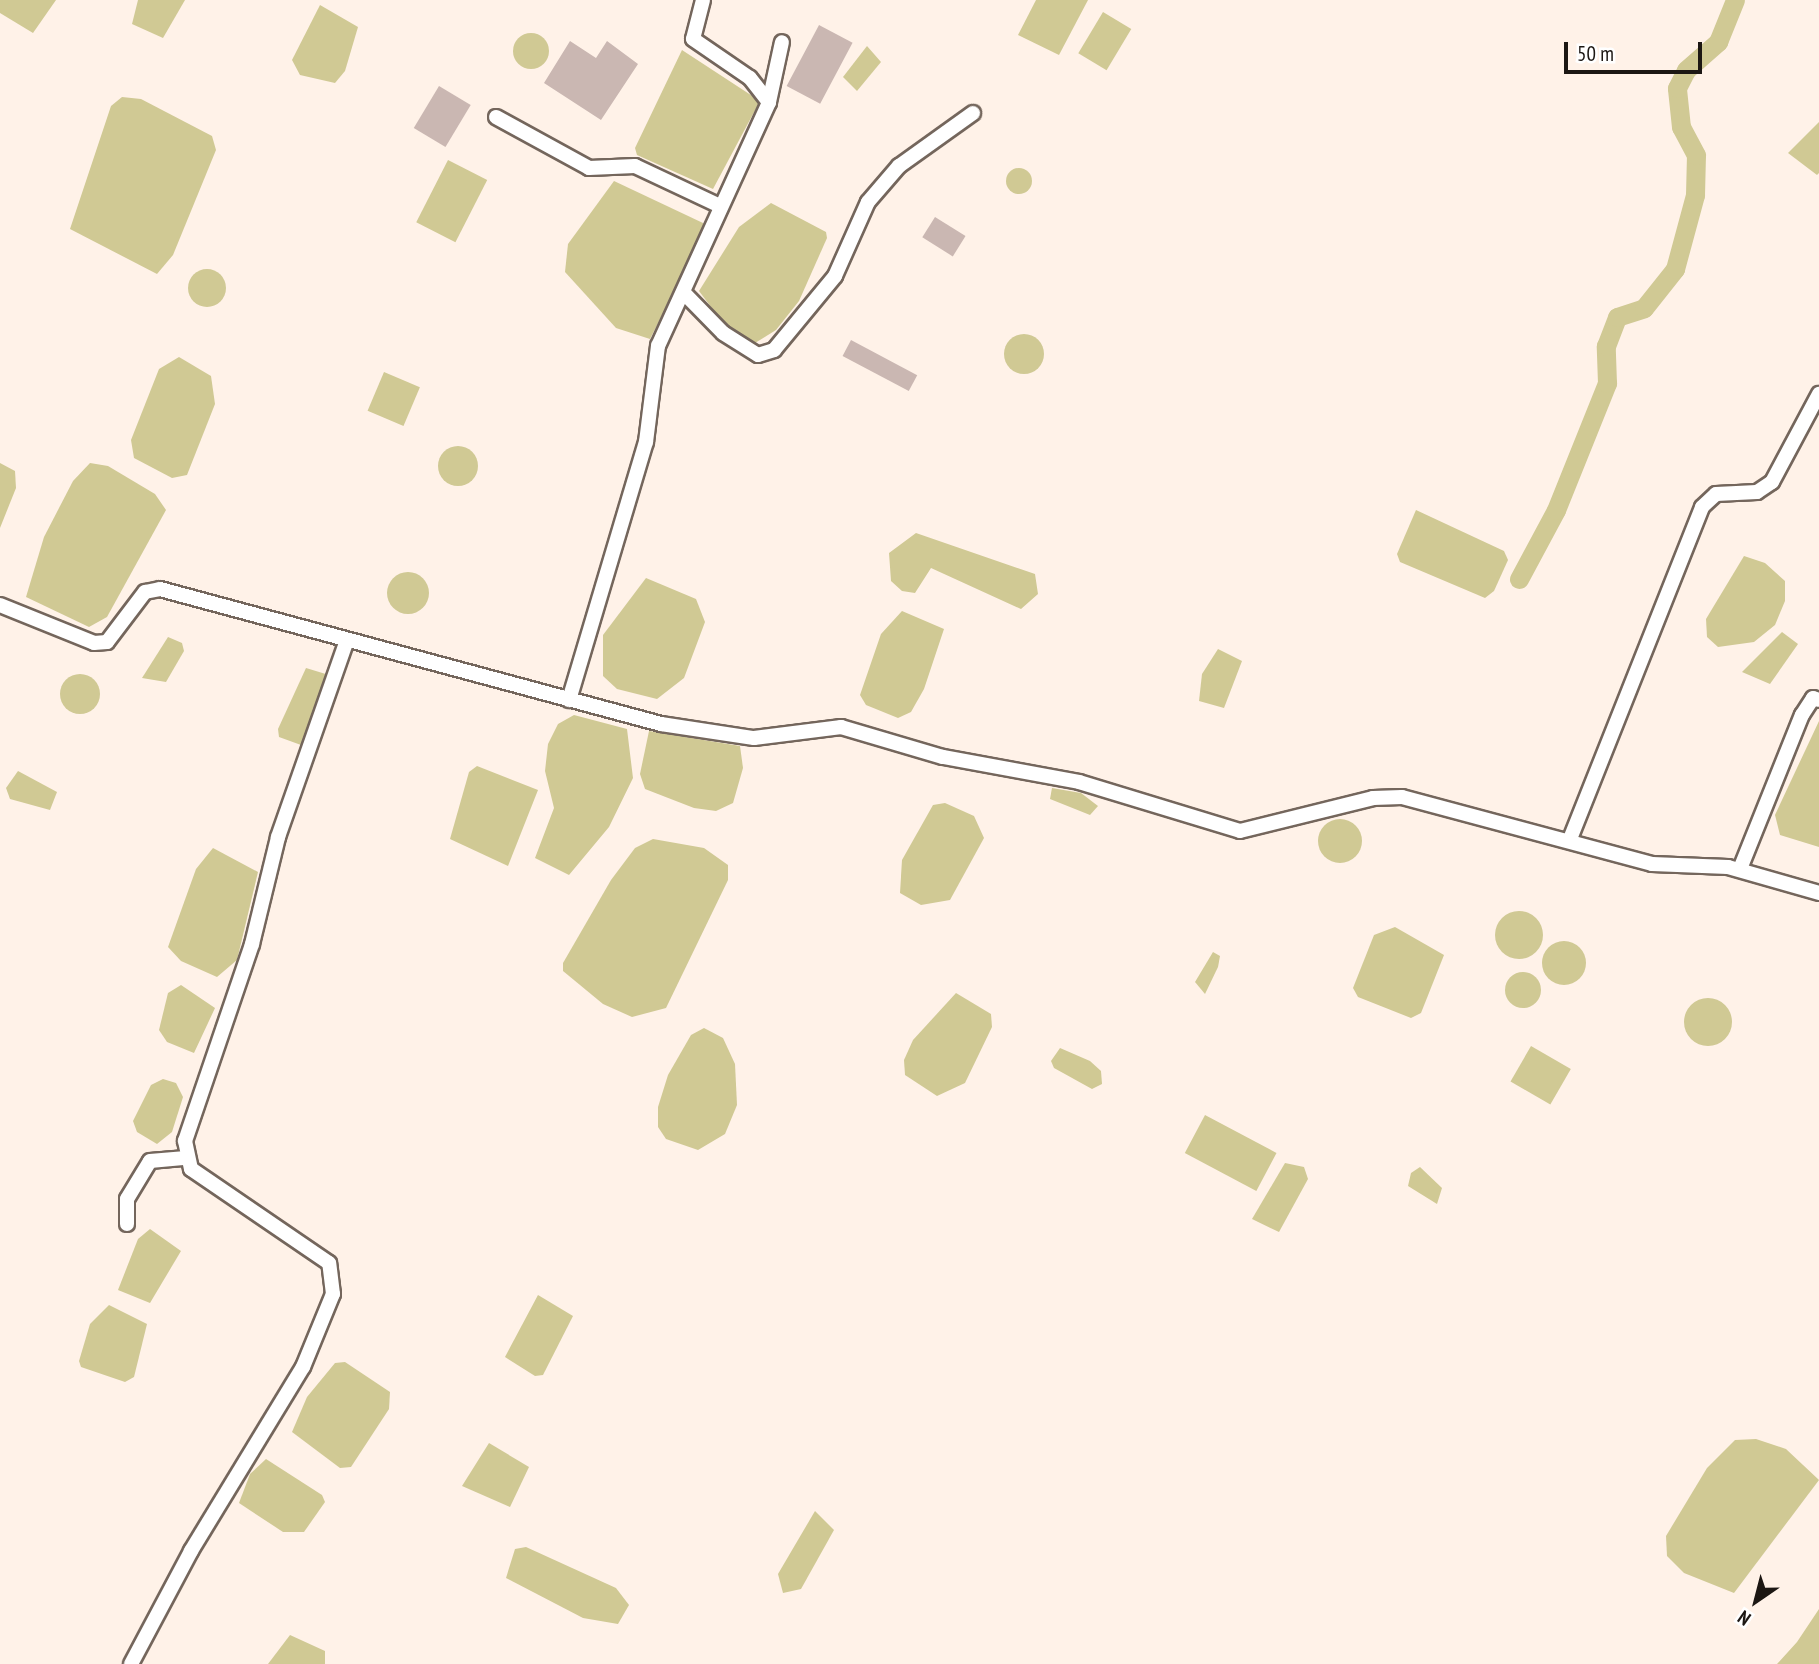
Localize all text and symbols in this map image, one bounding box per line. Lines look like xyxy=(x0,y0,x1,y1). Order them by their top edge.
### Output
scale bar xyxy=(1567,28,1705,72)
text: 50 m xyxy=(1577,40,1614,67)
north arrow xyxy=(1721,1566,1791,1636)
text: N xyxy=(1733,1605,1755,1631)

